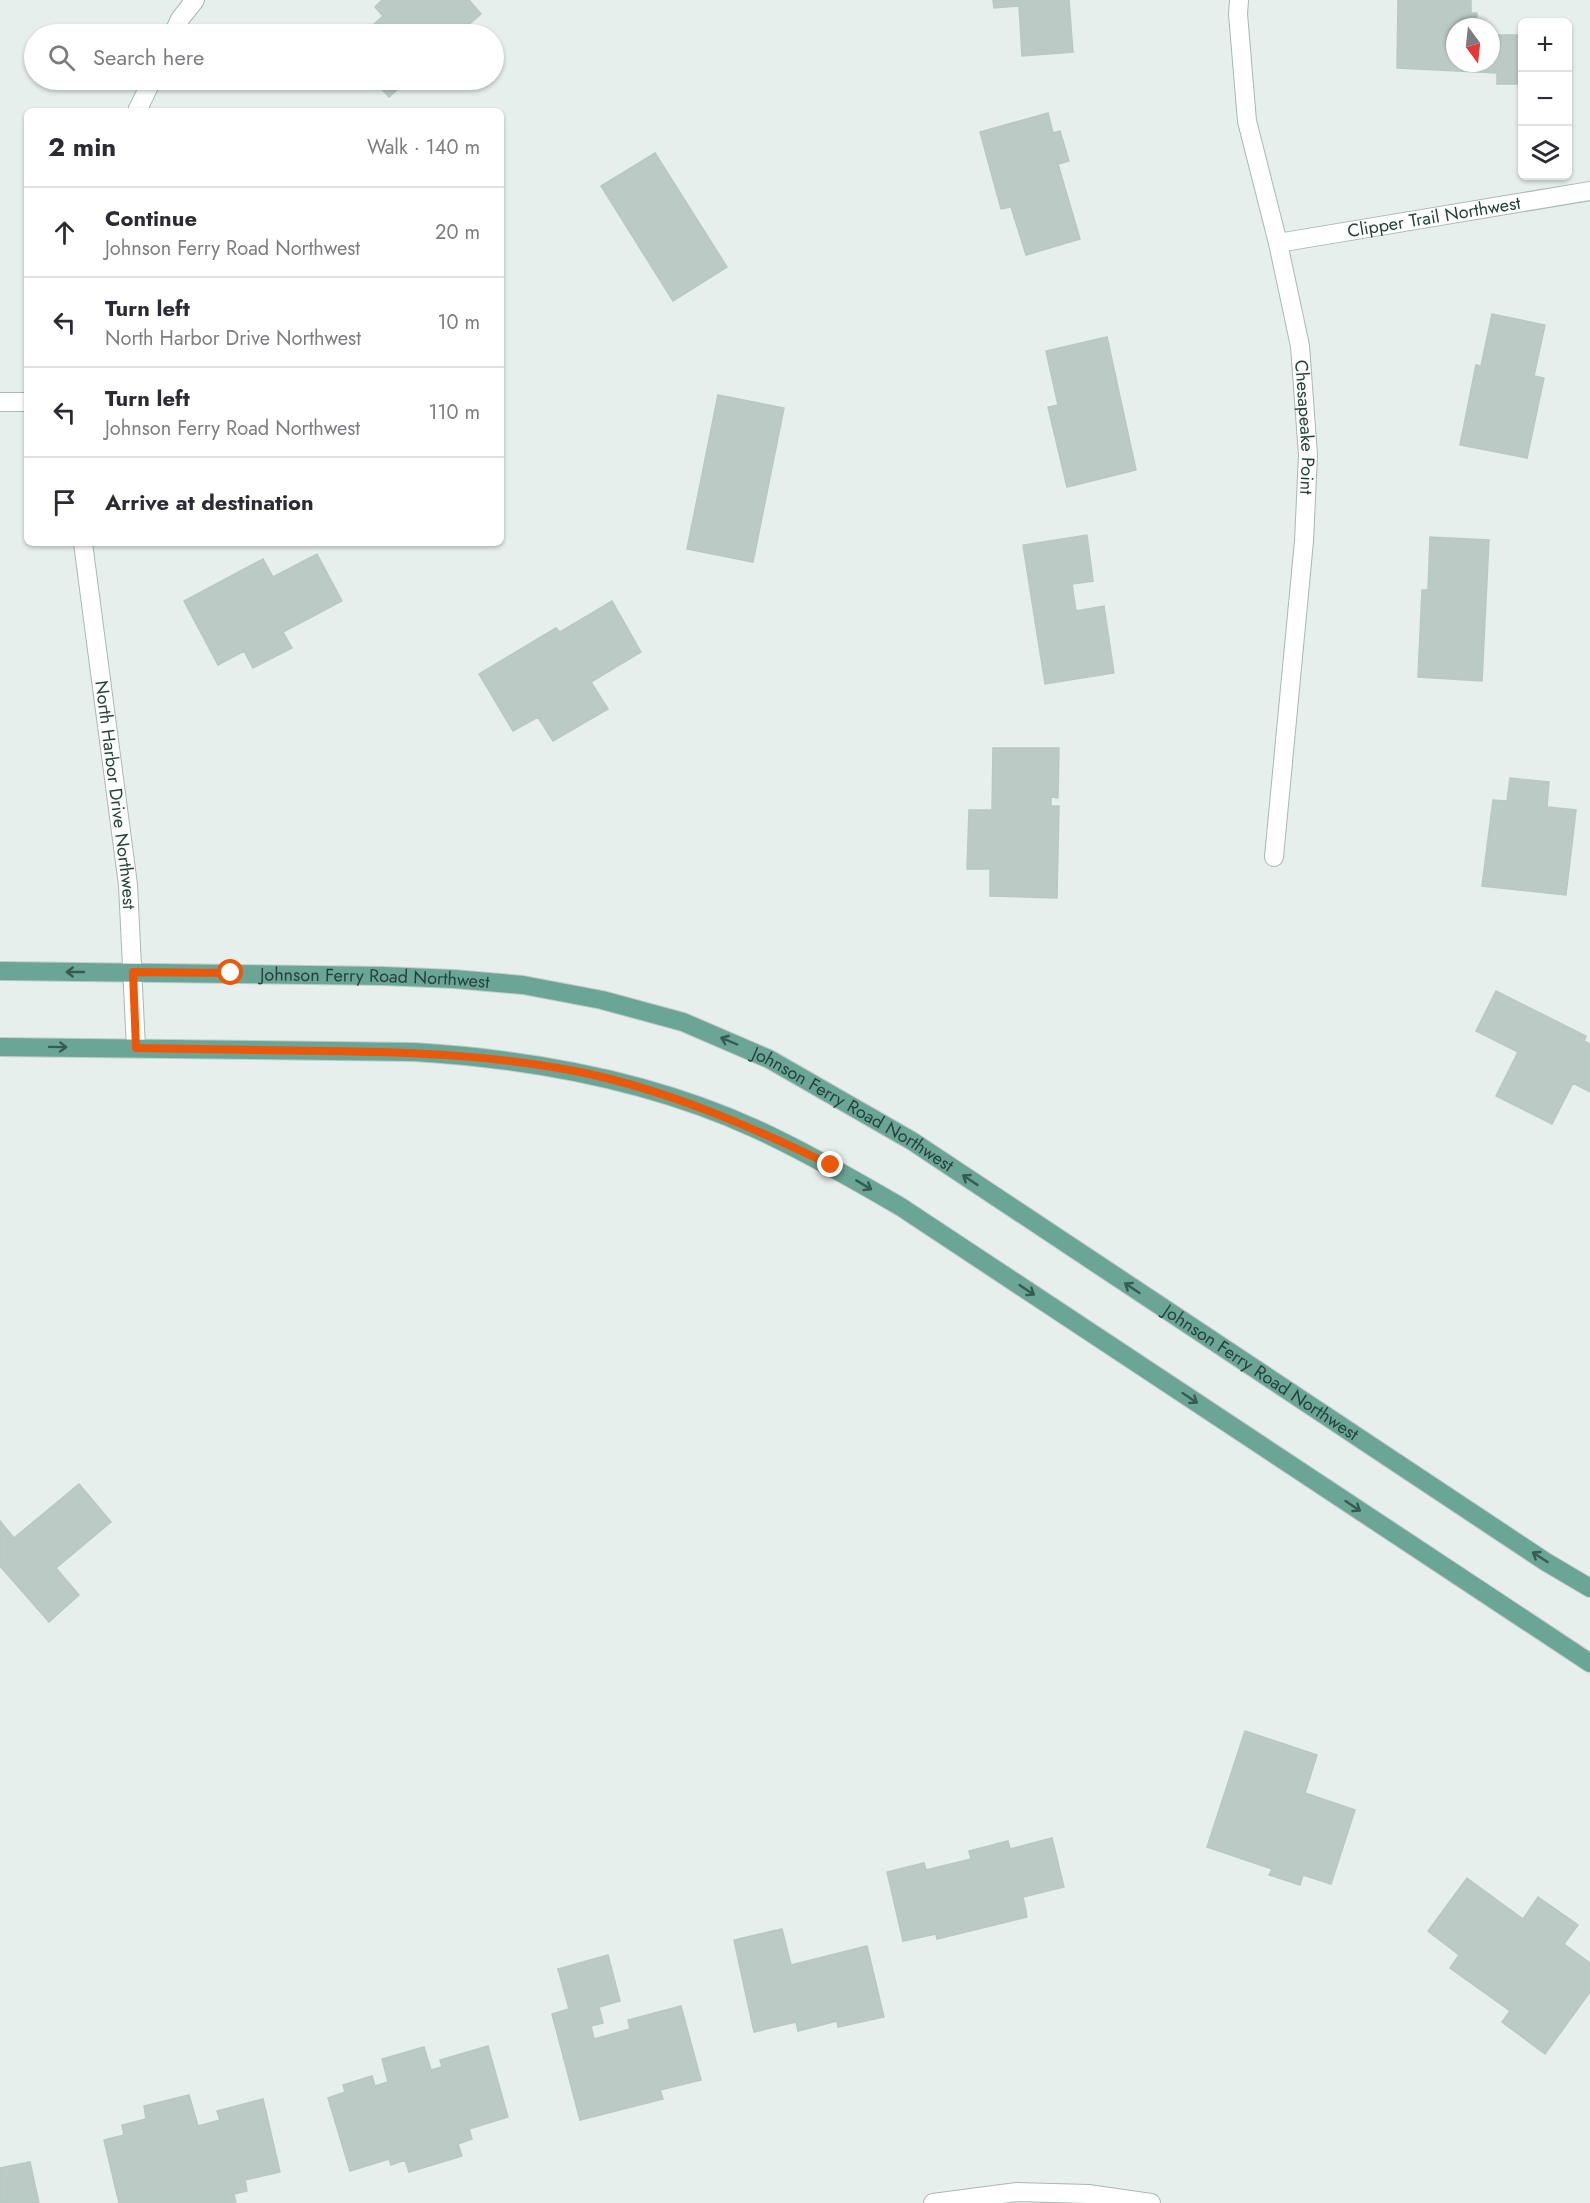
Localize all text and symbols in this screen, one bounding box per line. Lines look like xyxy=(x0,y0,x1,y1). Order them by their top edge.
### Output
north arrow xyxy=(1446,18,1500,72)
map controls xyxy=(1518,18,1572,180)
button: + xyxy=(1518,18,1572,72)
search box xyxy=(24,24,504,90)
icon: search xyxy=(45,41,78,74)
text: Search here xyxy=(93,41,204,73)
button: − xyxy=(1518,72,1572,126)
button: layers xyxy=(1518,126,1572,180)
text: 2 min xyxy=(48,128,116,166)
text: Walk · 140 m xyxy=(367,133,480,162)
street label: Clipper Trail Northwest xyxy=(1345,190,1523,244)
text: Continue xyxy=(105,202,197,234)
icon: ahead xyxy=(48,216,81,249)
text: 20 m xyxy=(435,218,480,247)
text: Johnson Ferry Road Northwest xyxy=(105,234,360,263)
text: Turn left xyxy=(105,292,190,324)
icon: left xyxy=(48,306,81,339)
text: 10 m xyxy=(437,308,480,337)
text: North Harbor Drive Northwest xyxy=(105,324,361,353)
street label: Chesapeake Point xyxy=(1288,359,1321,496)
text: Turn left xyxy=(105,382,190,414)
icon: left xyxy=(48,396,81,429)
text: 110 m xyxy=(428,398,480,427)
text: Johnson Ferry Road Northwest xyxy=(105,414,360,443)
icon: arrive xyxy=(48,486,81,519)
text: Arrive at destination xyxy=(105,486,314,518)
street label: North Harbor Drive Northwest xyxy=(88,679,142,911)
route start xyxy=(217,959,243,985)
street label: Johnson Ferry Road Northwest xyxy=(258,961,491,995)
one-way arrow xyxy=(65,966,85,978)
one-way arrow xyxy=(720,1034,738,1046)
street label: Johnson Ferry Road Northwest xyxy=(746,1039,960,1179)
one-way arrow xyxy=(48,1041,68,1053)
route end xyxy=(817,1151,843,1177)
one-way arrow xyxy=(962,1174,978,1186)
one-way arrow xyxy=(855,1179,872,1191)
one-way arrow xyxy=(1124,1282,1141,1294)
one-way arrow xyxy=(1019,1284,1036,1297)
street label: Johnson Ferry Road Northwest xyxy=(1156,1297,1364,1447)
one-way arrow xyxy=(1181,1392,1198,1404)
one-way arrow xyxy=(1344,1500,1360,1512)
one-way arrow xyxy=(1532,1551,1549,1563)

